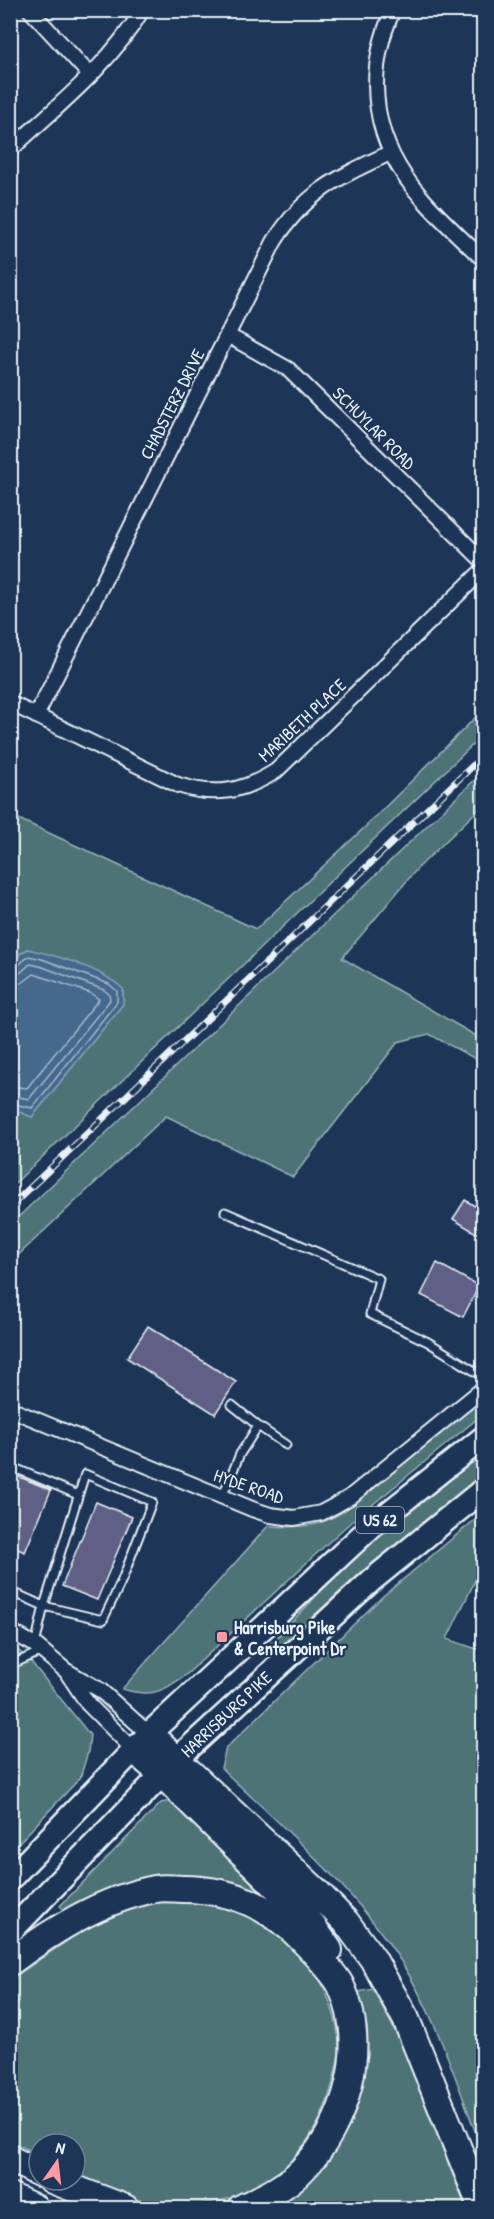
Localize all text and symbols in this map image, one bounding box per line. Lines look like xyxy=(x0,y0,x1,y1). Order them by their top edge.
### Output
street label: CHADSTERZ DRIVE xyxy=(133,345,211,463)
street label: SCHUYLAR ROAD xyxy=(327,381,421,475)
street label: MARIBETH PLACE xyxy=(253,673,351,767)
street label: HYDE ROAD xyxy=(211,1462,288,1510)
road number: US 62 xyxy=(356,1507,404,1533)
place label: Harrisburg Pike & Centerpoint Dr xyxy=(234,1615,346,1662)
marker: Harrisburg Pike & Centerpoint Dr xyxy=(215,1630,229,1644)
street label: HARRISBURG PIKE xyxy=(175,1665,277,1763)
north arrow xyxy=(27,2132,87,2192)
text: N xyxy=(54,2136,68,2159)

